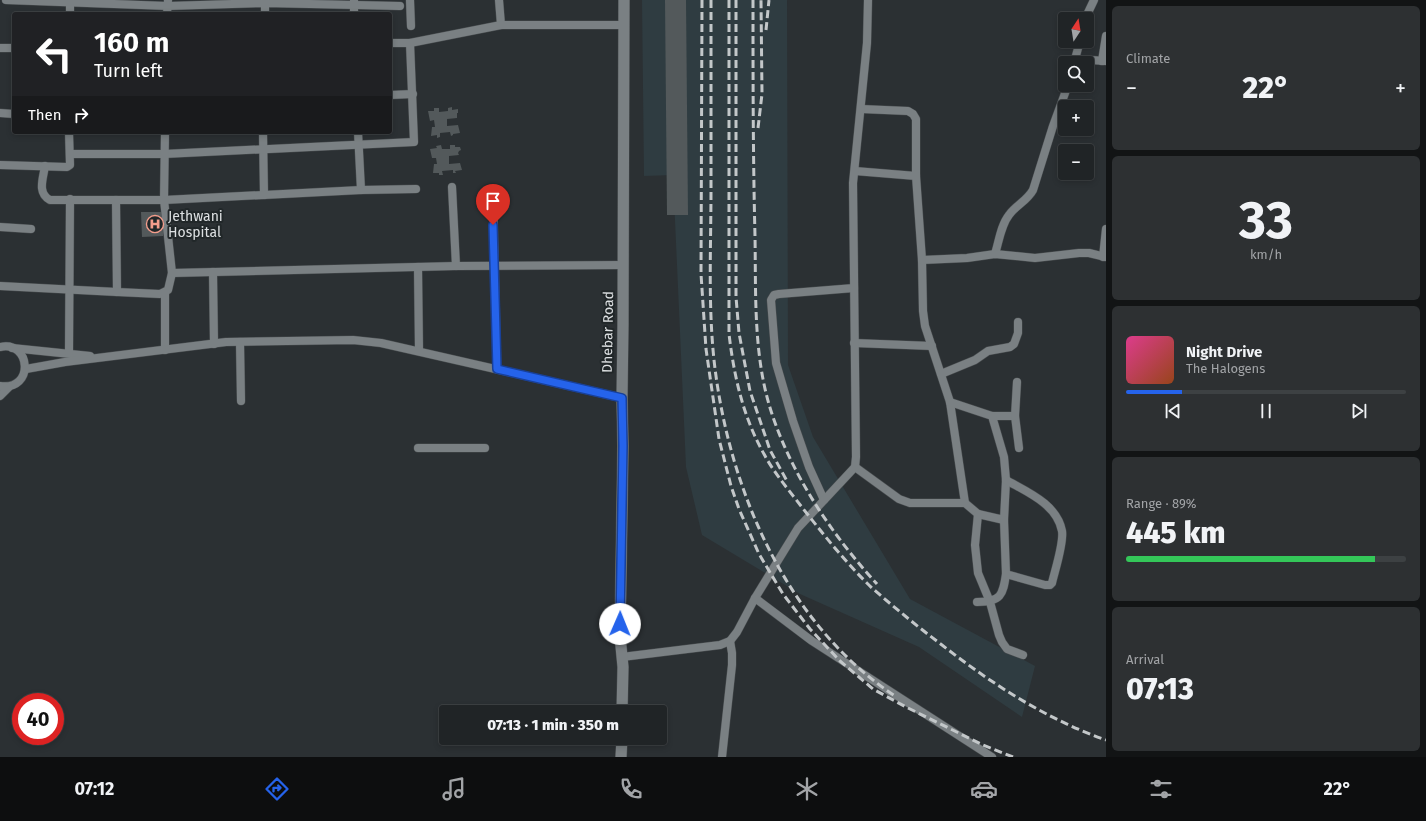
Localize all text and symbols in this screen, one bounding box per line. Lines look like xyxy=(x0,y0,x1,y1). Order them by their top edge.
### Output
north arrow xyxy=(1058,12,1094,48)
map controls xyxy=(1058,12,1094,180)
text: 160 m xyxy=(94,26,169,59)
icon: left xyxy=(28,28,80,80)
text: Climate xyxy=(1126,51,1170,66)
button: search xyxy=(1058,56,1094,92)
text: Turn left xyxy=(94,60,163,82)
text: 22° xyxy=(1243,70,1290,106)
text: − xyxy=(1126,75,1137,102)
text: + xyxy=(1395,75,1406,102)
button: + xyxy=(1058,100,1094,136)
icon: right xyxy=(70,104,92,126)
text: Then xyxy=(28,106,62,124)
button: − xyxy=(1058,144,1094,180)
pin xyxy=(476,184,510,225)
text: 33 xyxy=(1239,189,1293,252)
icon: arrive xyxy=(482,190,504,212)
place label: Jethwani Hospital xyxy=(168,208,223,241)
hospital icon: Jethwani Hospital xyxy=(145,214,165,234)
text: km/h xyxy=(1250,247,1282,262)
street label: Dhebar Road xyxy=(599,291,617,373)
text: Night Drive xyxy=(1186,343,1262,361)
text: The Halogens xyxy=(1186,361,1265,376)
icon: previous xyxy=(1162,400,1184,422)
icon: pause xyxy=(1255,400,1277,422)
icon: next xyxy=(1348,400,1370,422)
text: Range · 89% xyxy=(1126,496,1197,511)
text: 445 km xyxy=(1126,515,1226,551)
position arrow xyxy=(599,603,641,645)
text: Arrival xyxy=(1126,652,1164,667)
text: 07:13 xyxy=(1126,671,1194,707)
speed limit sign: 40 xyxy=(12,693,64,745)
text: 07:13 · 1 min · 350 m xyxy=(487,716,619,734)
icon: directions xyxy=(263,775,291,803)
icon: music xyxy=(440,775,468,803)
icon: phone xyxy=(617,775,645,803)
icon: climate xyxy=(793,775,821,803)
icon: car xyxy=(970,775,998,803)
icon: filters xyxy=(1147,775,1175,803)
text: 07:12 xyxy=(74,778,114,800)
text: 22° xyxy=(1324,778,1352,800)

